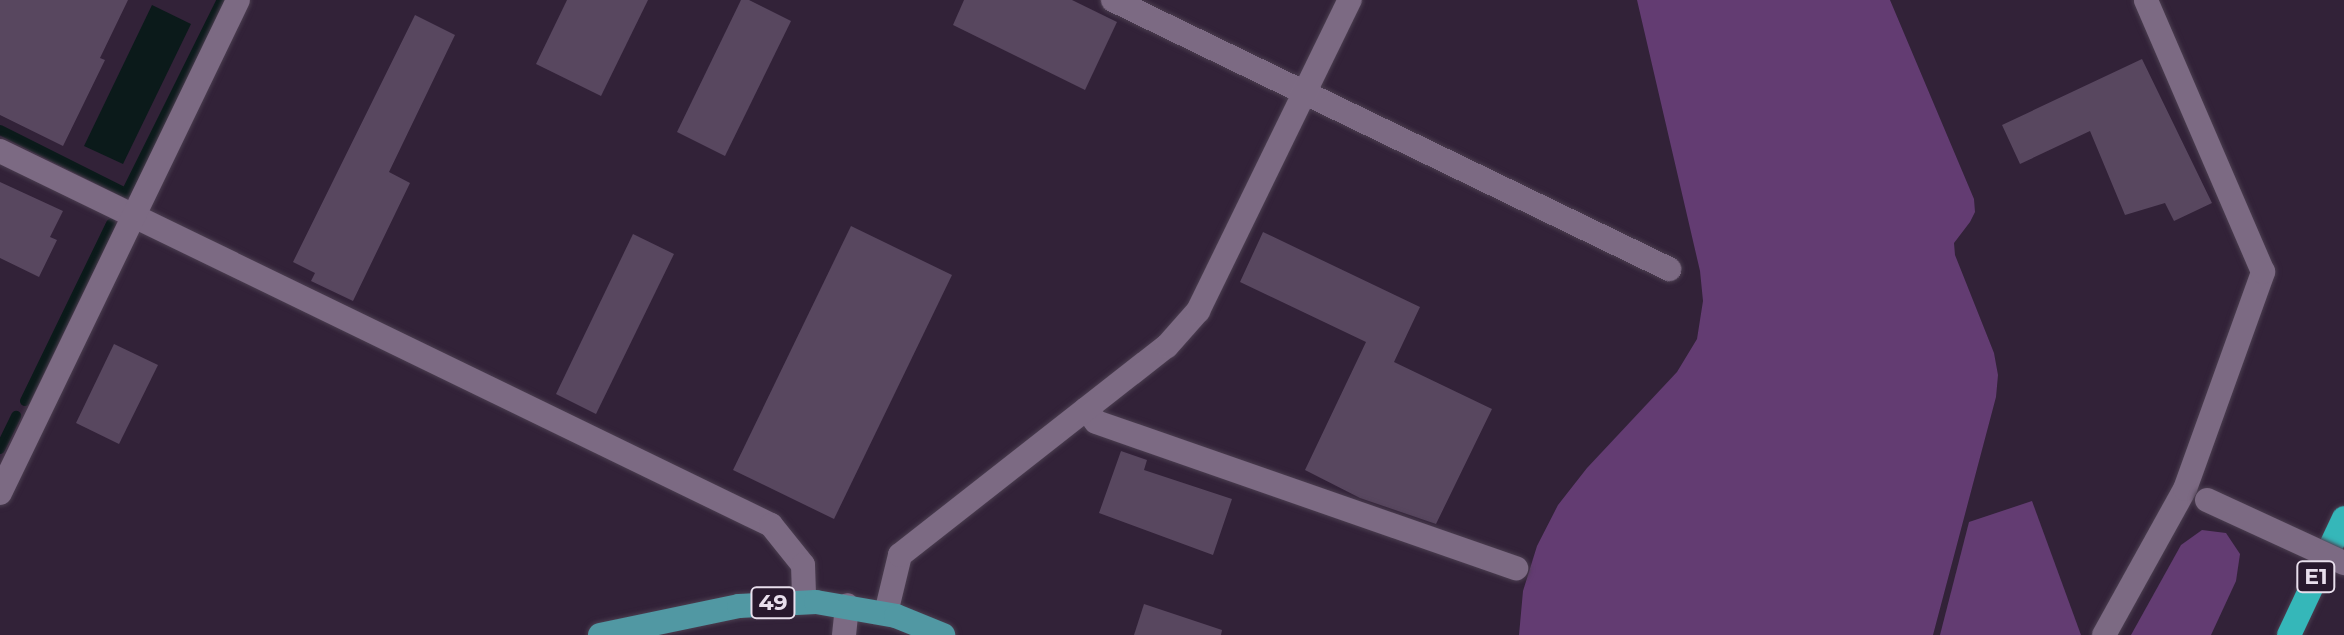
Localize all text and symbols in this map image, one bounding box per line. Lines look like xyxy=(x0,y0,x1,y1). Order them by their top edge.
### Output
road number: E1 xyxy=(2296,559,2336,595)
road number: 49 xyxy=(749,585,797,621)

